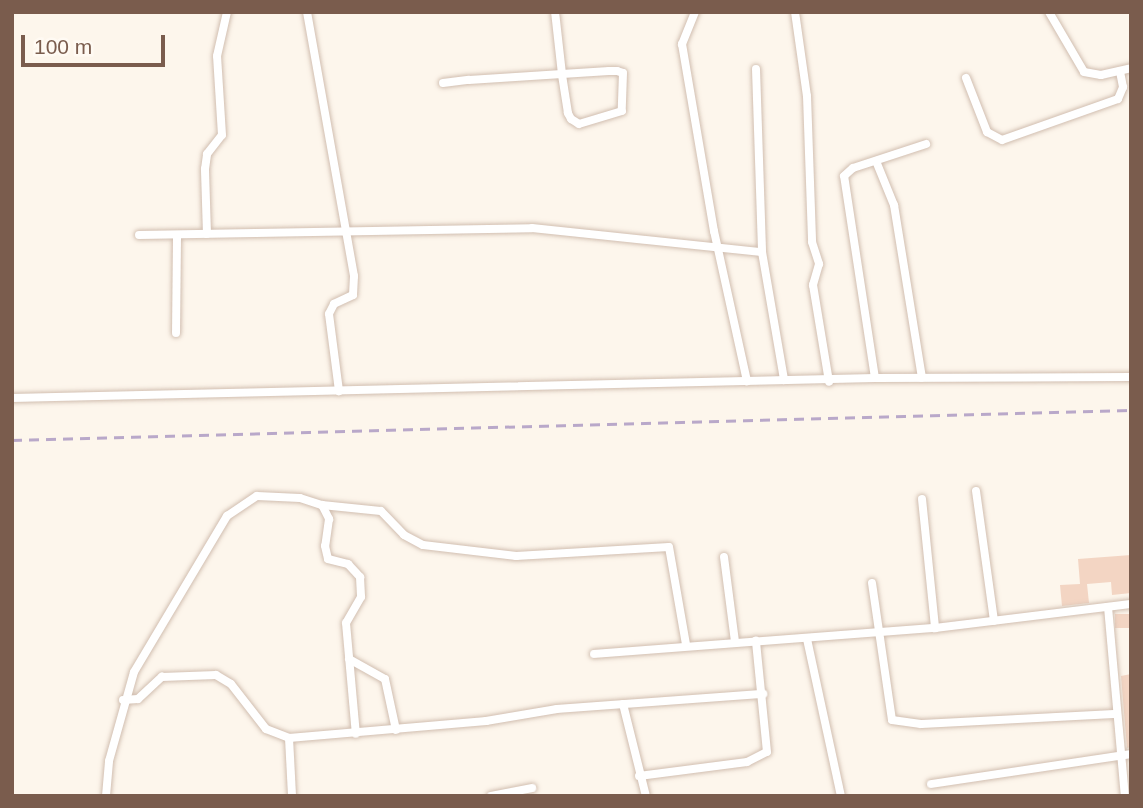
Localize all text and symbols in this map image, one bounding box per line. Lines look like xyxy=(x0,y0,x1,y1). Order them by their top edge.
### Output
scale bar xyxy=(24,21,168,65)
text: 100 m xyxy=(34,35,92,58)

